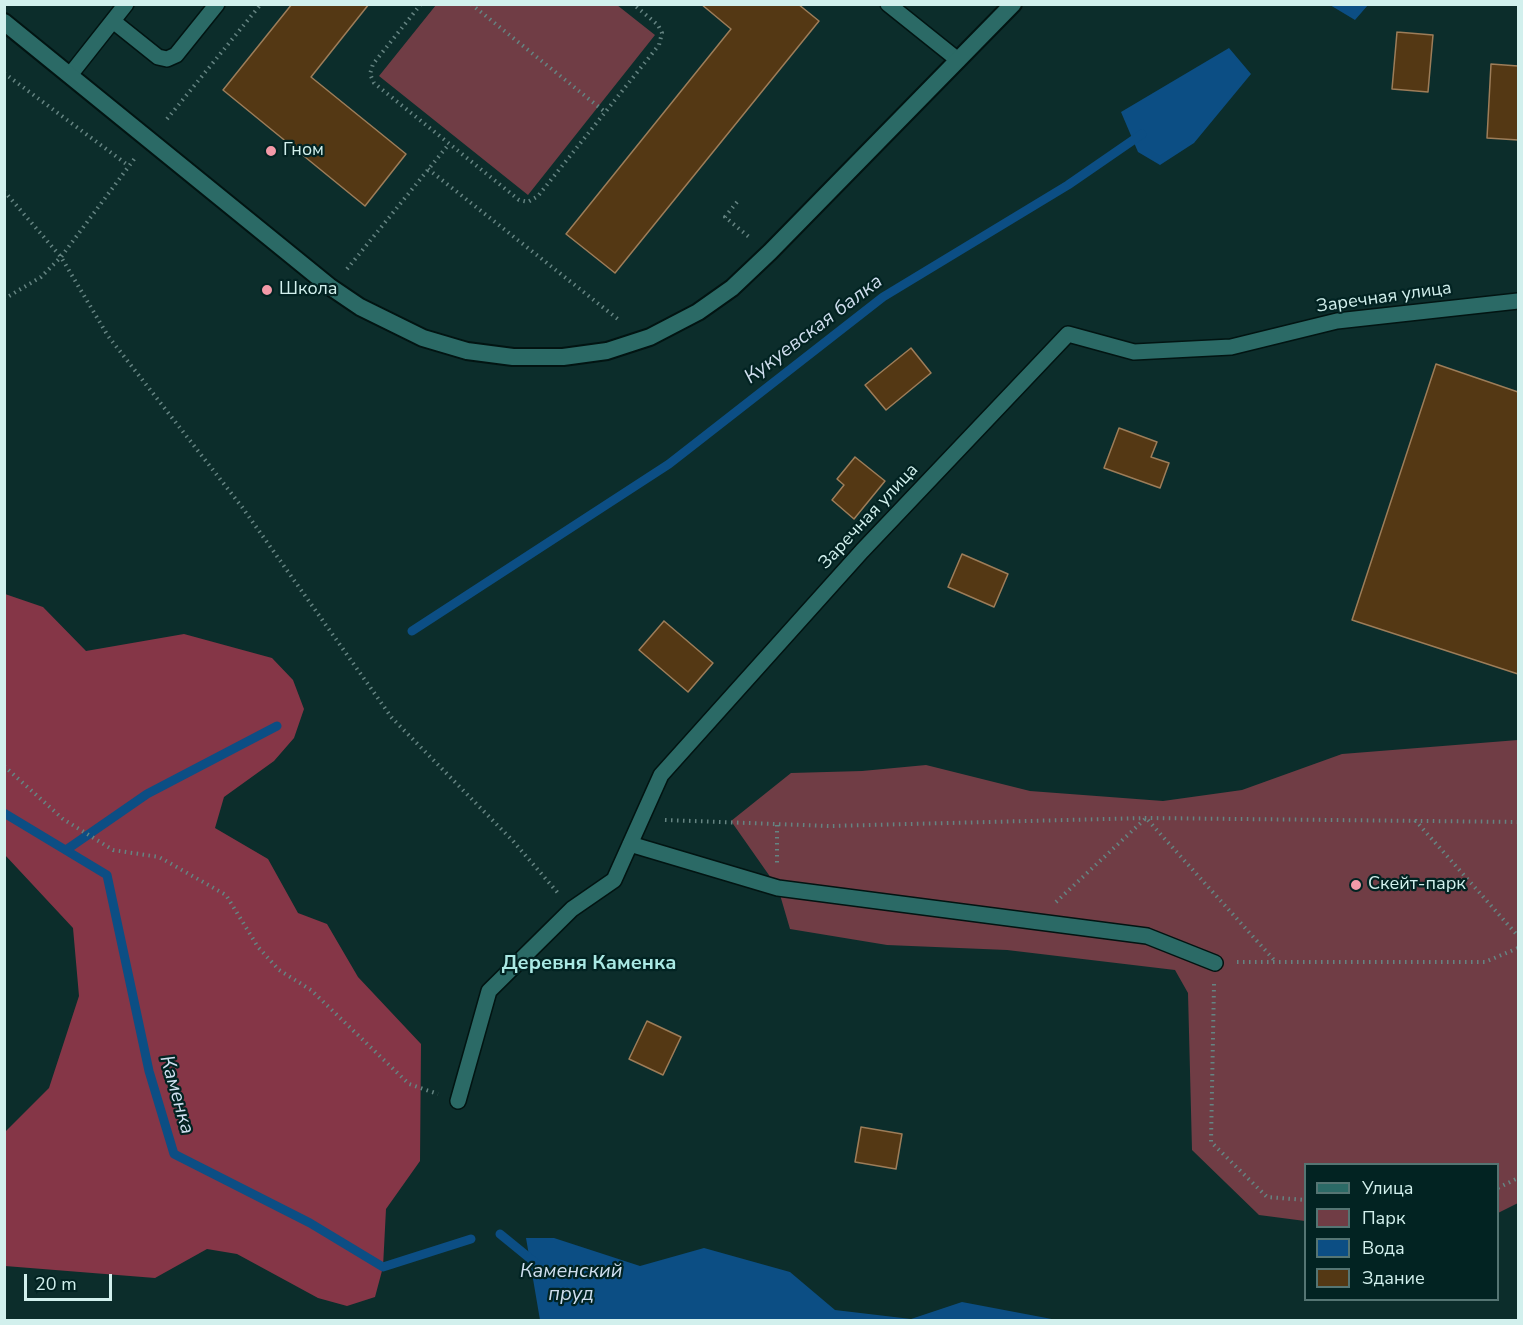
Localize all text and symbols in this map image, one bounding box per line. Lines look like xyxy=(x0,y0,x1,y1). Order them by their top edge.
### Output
place label: Гном xyxy=(283,140,324,162)
marker: Гном xyxy=(264,144,278,158)
water label: Кукуевская балка xyxy=(740,270,888,390)
street label: Заречная улица xyxy=(1315,278,1453,318)
place label: Школа xyxy=(279,279,337,301)
marker: Школа xyxy=(260,283,274,297)
street label: Заречная улица xyxy=(815,460,923,574)
place label: Скейт-парк xyxy=(1368,874,1466,896)
marker: Скейт-парк xyxy=(1349,878,1363,892)
district label: Деревня Каменка xyxy=(502,952,676,976)
water label: Каменка xyxy=(153,1053,199,1137)
legend xyxy=(1304,1163,1499,1301)
text: Улица xyxy=(1362,1176,1413,1200)
text: Парк xyxy=(1362,1206,1405,1230)
text: Вода xyxy=(1362,1236,1405,1260)
water label: Каменский пруд xyxy=(520,1260,622,1307)
scale bar xyxy=(27,1262,116,1300)
text: Здание xyxy=(1362,1266,1425,1290)
text: 20 m xyxy=(35,1272,77,1296)

